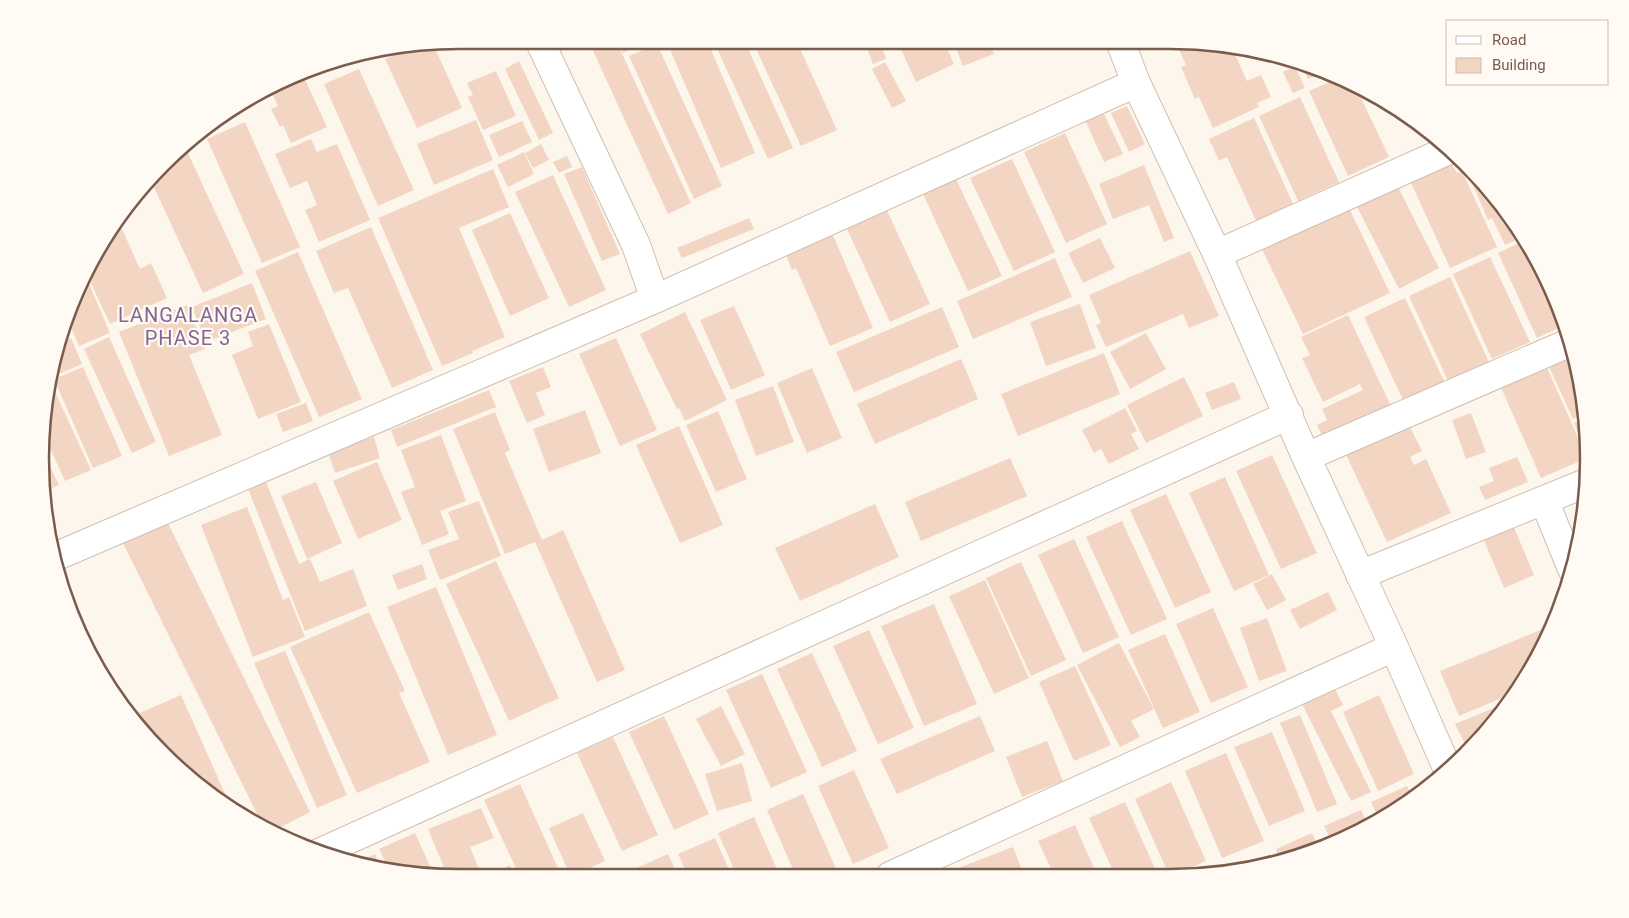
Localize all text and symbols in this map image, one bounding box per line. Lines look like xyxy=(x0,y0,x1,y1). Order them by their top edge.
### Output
legend xyxy=(1446,20,1609,85)
text: Road xyxy=(1492,31,1526,49)
text: Building xyxy=(1492,56,1546,74)
district label: LANGALANGA PHASE 3 xyxy=(118,303,258,350)

